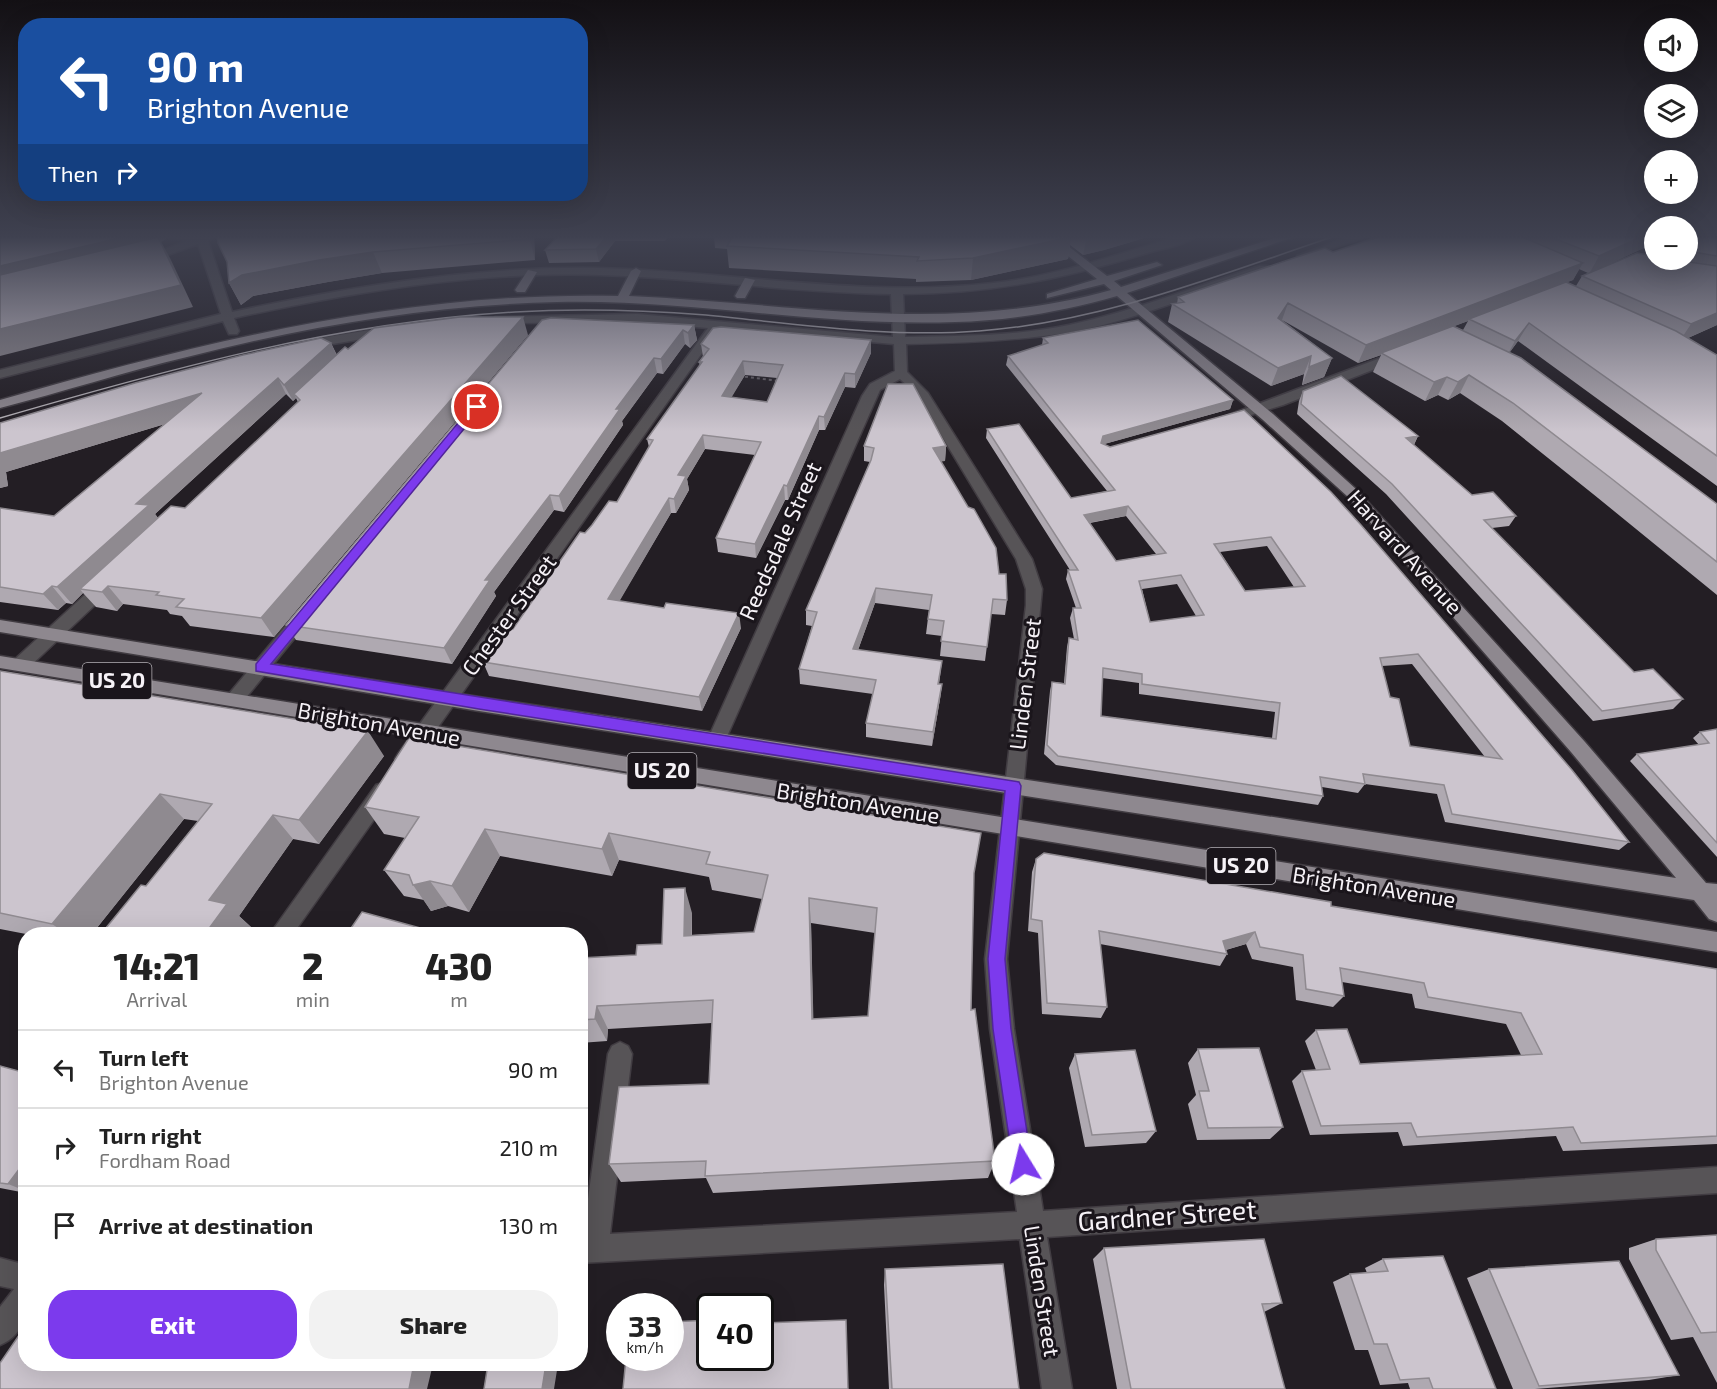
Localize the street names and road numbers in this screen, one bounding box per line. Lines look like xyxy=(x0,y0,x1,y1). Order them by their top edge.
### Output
street label: Reedsdale Street xyxy=(733,458,826,624)
street label: Harvard Avenue xyxy=(1343,484,1468,619)
street label: Chester Street xyxy=(456,549,561,680)
street label: Linden Street xyxy=(1003,616,1045,751)
road number: US 20 xyxy=(82,663,152,699)
street label: Brighton Avenue xyxy=(296,696,463,750)
road number: US 20 xyxy=(628,753,696,789)
street label: Brighton Avenue xyxy=(775,776,942,828)
road number: US 20 xyxy=(1206,848,1276,884)
street label: Brighton Avenue xyxy=(1291,860,1458,912)
street label: Gardner Street xyxy=(1076,1192,1257,1236)
street label: Linden Street xyxy=(1020,1223,1066,1358)

